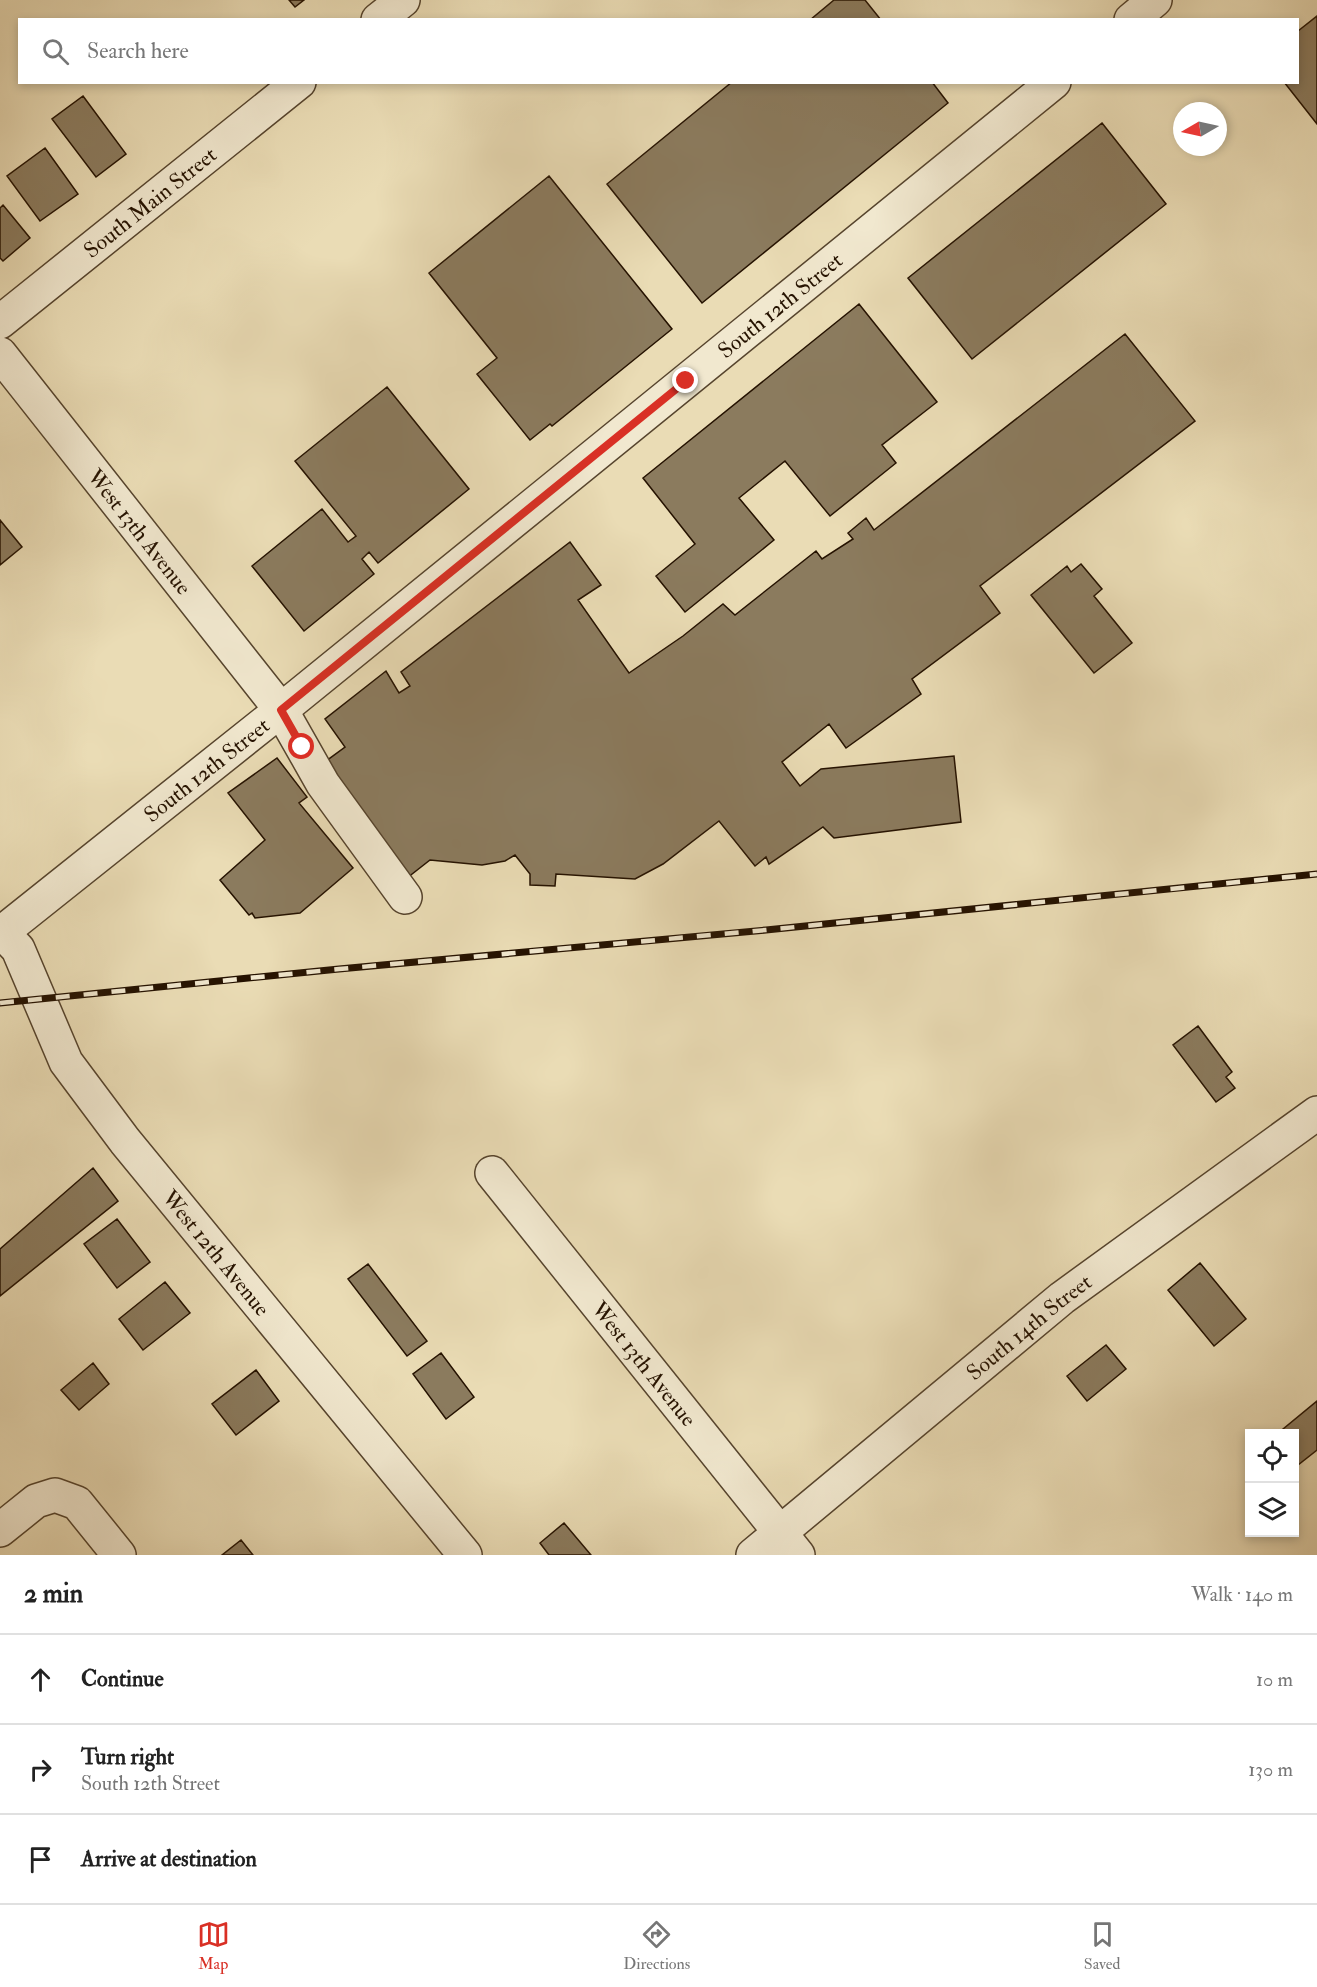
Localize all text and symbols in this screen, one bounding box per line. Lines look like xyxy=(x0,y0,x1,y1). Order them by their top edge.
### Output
search box xyxy=(18,18,1299,84)
icon: search xyxy=(39,35,72,68)
text: Search here xyxy=(87,37,189,65)
north arrow xyxy=(1173,102,1227,156)
street label: South Main Street xyxy=(78,141,223,264)
street label: South 12th Street xyxy=(712,246,849,365)
route end xyxy=(672,367,698,393)
street label: West 13th Avenue xyxy=(80,463,197,600)
street label: South 12th Street xyxy=(139,712,276,829)
route start xyxy=(288,733,314,759)
street label: West 12th Avenue xyxy=(155,1184,276,1322)
street label: South 14th Street xyxy=(961,1268,1097,1387)
street label: West 13th Avenue xyxy=(585,1295,702,1432)
map controls xyxy=(1245,1429,1299,1537)
button: locate xyxy=(1245,1429,1299,1483)
button: layers xyxy=(1245,1483,1299,1537)
text: 2 min xyxy=(24,1578,83,1610)
text: Walk · 140 m xyxy=(1191,1582,1293,1607)
icon: ahead xyxy=(24,1663,57,1696)
text: Continue xyxy=(81,1665,164,1693)
text: 10 m xyxy=(1256,1667,1293,1692)
text: Turn right xyxy=(81,1743,174,1771)
icon: right xyxy=(24,1753,57,1786)
text: 130 m xyxy=(1248,1757,1293,1782)
text: South 12th Street xyxy=(81,1771,220,1796)
icon: arrive xyxy=(24,1843,57,1876)
text: Arrive at destination xyxy=(81,1845,257,1873)
tab: Map xyxy=(197,1918,230,1974)
tab: Directions xyxy=(623,1918,690,1974)
tab: Saved xyxy=(1084,1918,1120,1974)

